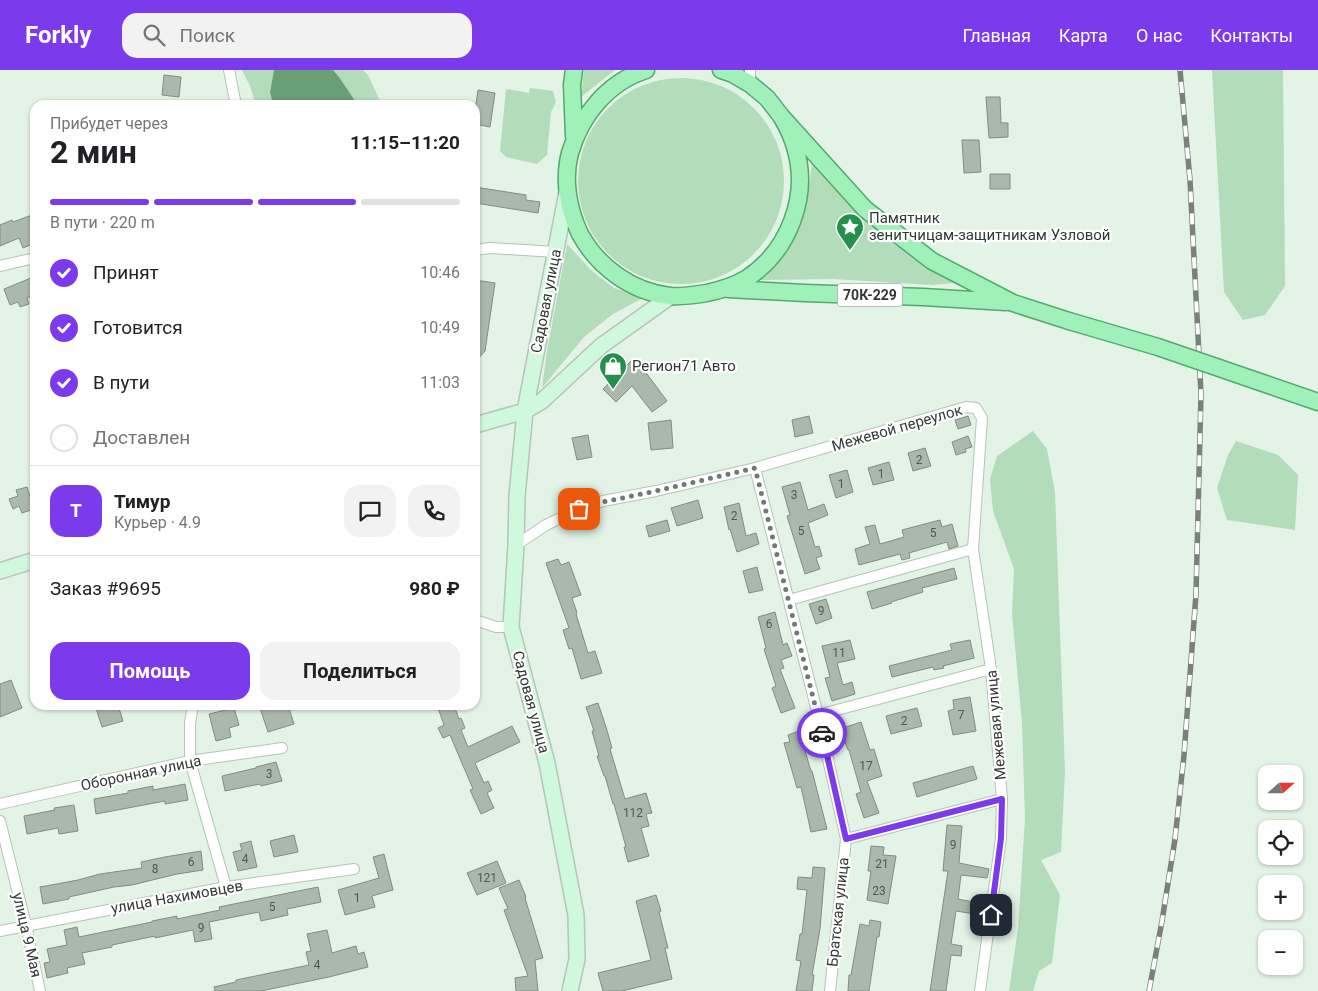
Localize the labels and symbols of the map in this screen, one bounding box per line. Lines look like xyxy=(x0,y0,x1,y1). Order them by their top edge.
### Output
place label: Памятник зенитчицам-защитникам Узловой xyxy=(869,209,1110,244)
place icon: Памятник зенитчицам-защитникам Узловой xyxy=(835,212,865,251)
street label: Садовая улица xyxy=(527,248,565,354)
road number: 70К-229 xyxy=(838,284,902,306)
shop icon: Регион71 Авто xyxy=(598,351,628,390)
place label: Регион71 Авто xyxy=(632,357,736,375)
street label: Межевой переулок xyxy=(830,401,964,455)
house number: 2 xyxy=(916,453,923,467)
house number: 1 xyxy=(878,467,884,481)
house number: 1 xyxy=(838,477,844,491)
pin xyxy=(558,488,600,530)
house number: 3 xyxy=(791,488,797,502)
house number: 2 xyxy=(731,509,738,523)
house number: 5 xyxy=(798,524,805,538)
house number: 5 xyxy=(930,526,937,540)
house number: 9 xyxy=(818,604,824,618)
house number: 6 xyxy=(766,617,773,631)
house number: 11 xyxy=(832,646,846,660)
street label: Садовая улица xyxy=(509,649,553,755)
street label: Межевая улица xyxy=(982,669,1010,781)
courier xyxy=(797,708,847,758)
house number: 7 xyxy=(958,708,965,722)
house number: 2 xyxy=(901,714,908,728)
street label: Оборонная улица xyxy=(79,751,203,795)
house number: 17 xyxy=(859,759,873,773)
north arrow xyxy=(1258,765,1302,810)
house number: 3 xyxy=(266,767,272,781)
house number: 112 xyxy=(623,806,643,820)
house number: 9 xyxy=(950,838,956,852)
house number: 4 xyxy=(242,852,249,866)
house number: 6 xyxy=(188,855,195,869)
street label: Братская улица xyxy=(823,856,853,968)
house number: 21 xyxy=(875,857,889,871)
house number: 8 xyxy=(152,862,159,876)
house number: 121 xyxy=(477,871,497,885)
street label: улица Нахимовцев xyxy=(110,877,244,917)
house number: 23 xyxy=(872,884,886,898)
street label: улица 9 Мая xyxy=(8,891,46,979)
house number: 1 xyxy=(354,891,360,905)
pin xyxy=(970,894,1012,936)
house number: 5 xyxy=(269,900,276,914)
house number: 9 xyxy=(198,921,204,935)
house number: 4 xyxy=(314,958,321,972)

